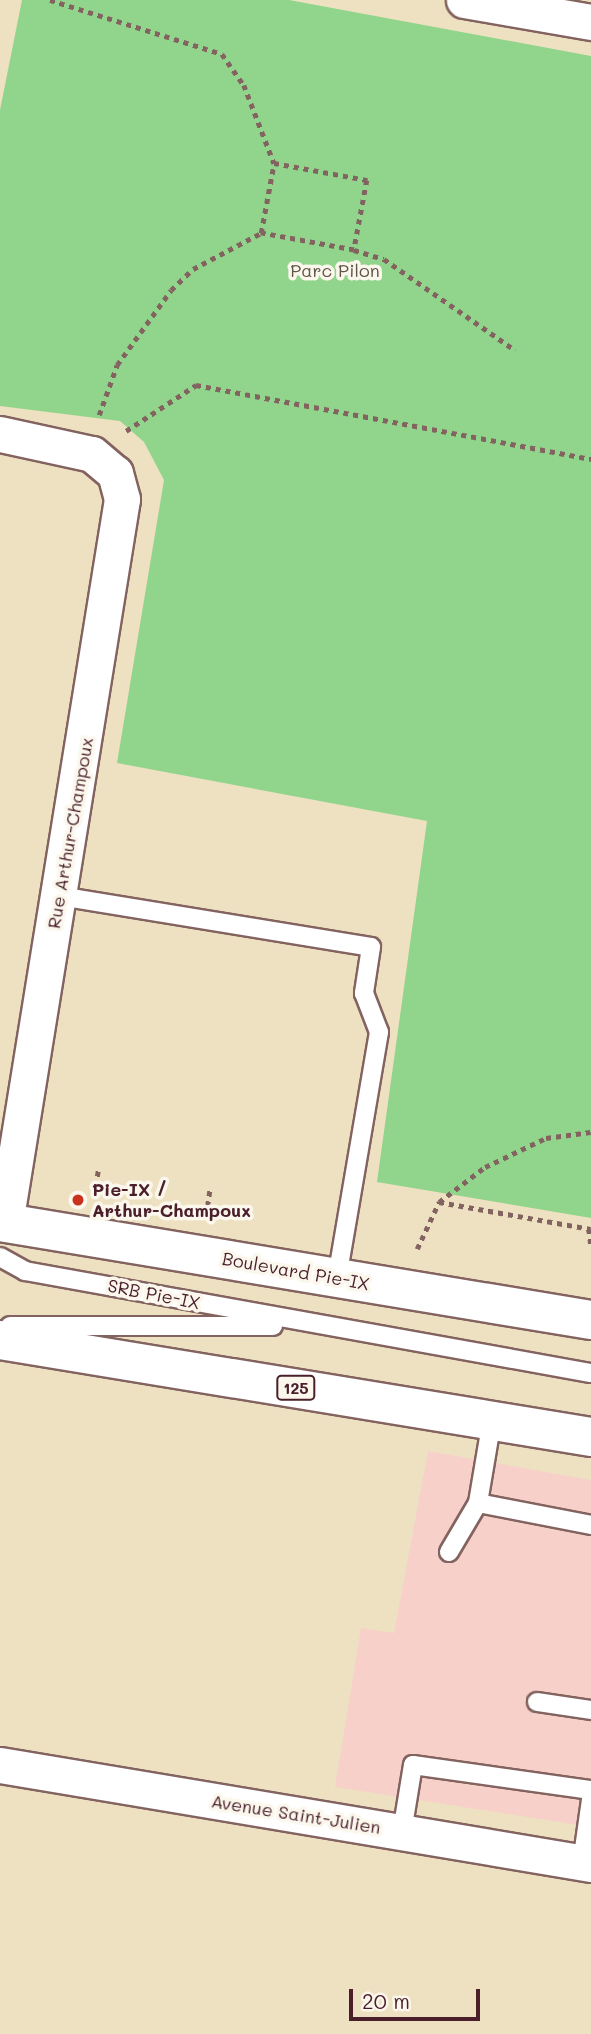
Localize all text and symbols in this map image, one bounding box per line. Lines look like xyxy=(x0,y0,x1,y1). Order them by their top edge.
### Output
park label: Parc Pilon xyxy=(290,259,380,281)
street label: Rue Arthur-Champoux xyxy=(43,736,97,930)
place label: Pie-IX / Arthur-Champoux xyxy=(92,1179,251,1222)
marker: Pie-IX / Arthur-Champoux xyxy=(70,1192,86,1208)
street label: Boulevard Pie-IX xyxy=(221,1247,371,1295)
street label: SRB Pie-IX xyxy=(106,1274,202,1314)
road number: 125 xyxy=(275,1376,317,1400)
street label: Avenue Saint-Julien xyxy=(210,1790,382,1838)
scale bar xyxy=(353,1974,484,2018)
text: 20 m xyxy=(362,1987,410,2014)

